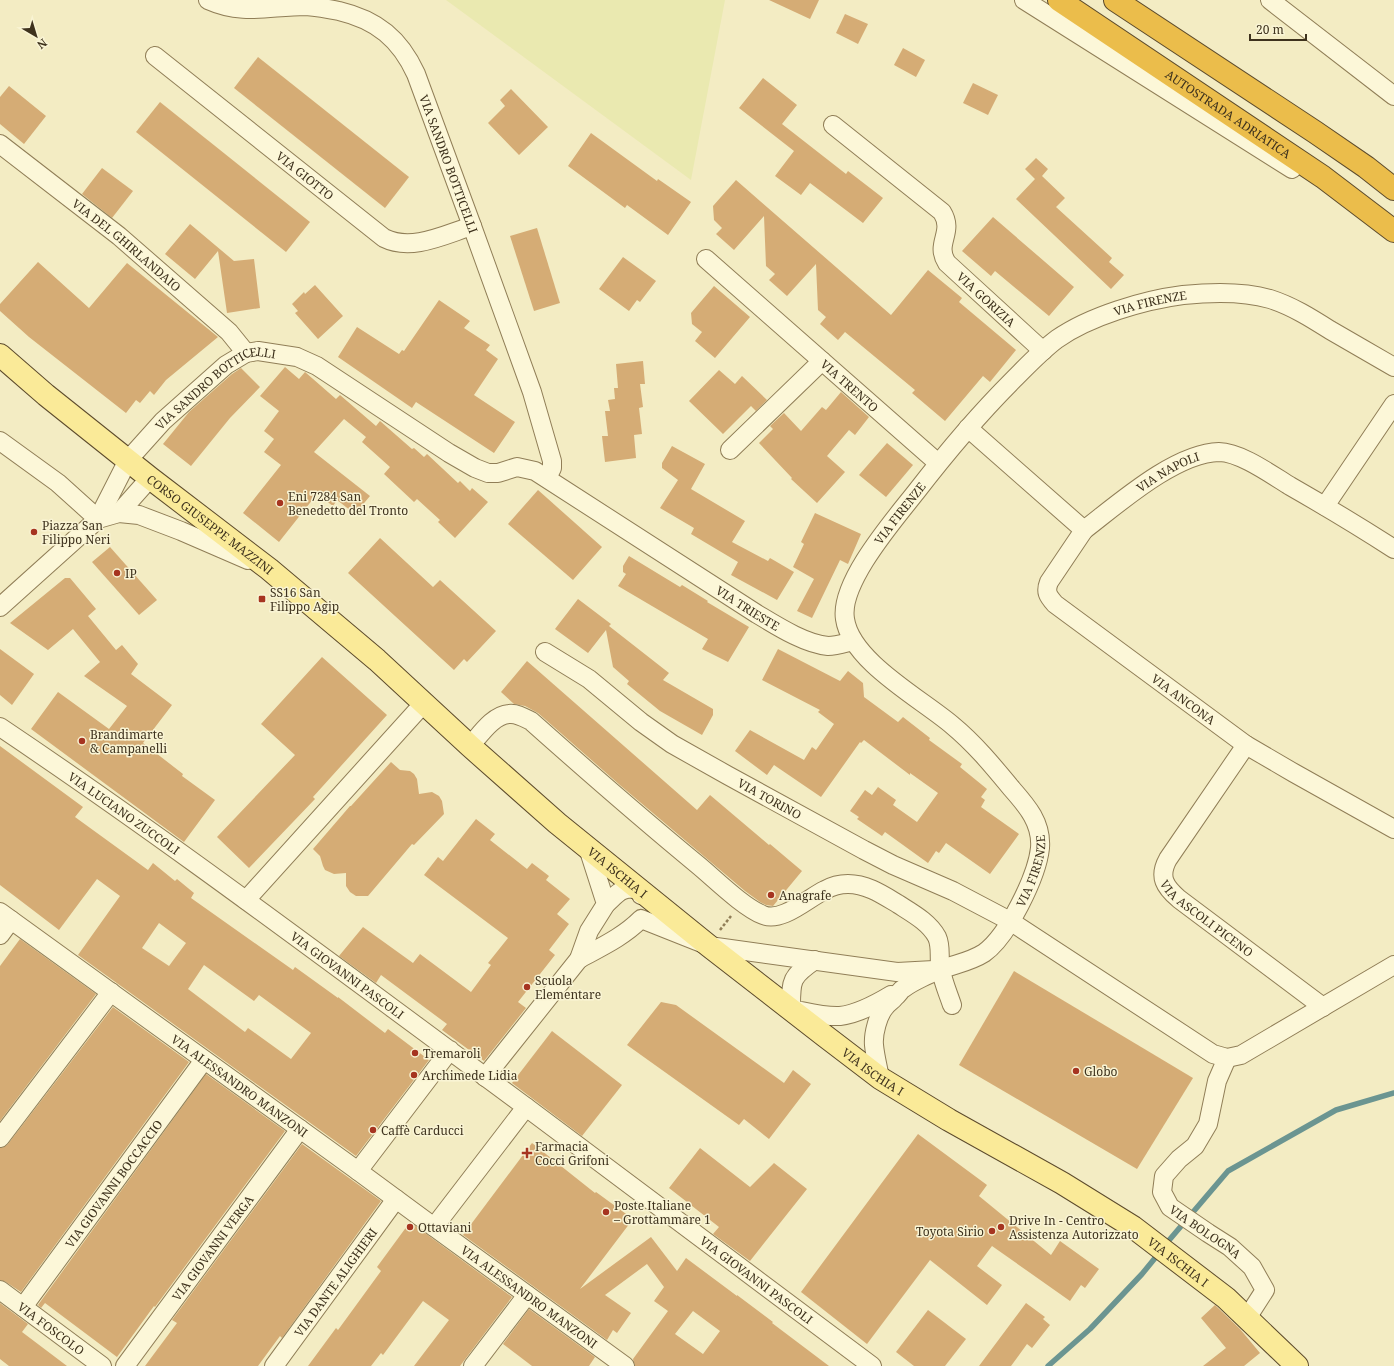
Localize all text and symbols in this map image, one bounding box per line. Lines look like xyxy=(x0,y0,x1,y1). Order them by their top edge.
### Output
north arrow xyxy=(16,16,56,56)
scale bar xyxy=(1250,16,1306,42)
text: 20 m xyxy=(1256,21,1284,38)
text: N xyxy=(34,36,50,53)
street label: AUTOSTRADA ADRIATICA xyxy=(1162,65,1295,162)
street label: VIA SANDRO BOTTICELLI xyxy=(416,92,482,235)
street label: VIA GIOTTO xyxy=(273,147,338,204)
street label: VIA DEL GHIRLANDAIO xyxy=(69,195,185,295)
street label: VIA GORIZIA xyxy=(953,268,1020,331)
street label: VIA FIRENZE xyxy=(1111,286,1188,320)
street label: VIA SANDRO BOTTICELLI xyxy=(151,342,277,433)
street label: VIA TRENTO xyxy=(817,355,883,416)
street label: VIA NAPOLI xyxy=(1133,447,1201,496)
street label: CORSO GIUSEPPE MAZZINI xyxy=(143,470,277,578)
street label: VIA FIRENZE xyxy=(870,478,929,548)
place label: Eni 7284 San Benedetto del Tronto xyxy=(288,488,408,519)
marker: Eni 7284 San Benedetto del Tronto xyxy=(275,498,285,508)
place label: Piazza San Filippo Neri xyxy=(42,517,110,548)
marker: Piazza San Filippo Neri xyxy=(29,527,39,537)
place label: IP xyxy=(125,565,137,582)
marker: IP xyxy=(112,568,122,578)
street label: VIA TRIESTE xyxy=(713,581,783,634)
place label: SS16 San Filippo Agip xyxy=(270,584,339,615)
marker: SS16 San Filippo Agip xyxy=(257,594,267,604)
street label: VIA ANCONA xyxy=(1148,670,1219,729)
place label: Brandimarte & Campanelli xyxy=(90,726,167,757)
marker: Brandimarte & Campanelli xyxy=(77,736,87,746)
street label: VIA LUCIANO ZUCCOLI xyxy=(65,768,183,858)
street label: VIA TORINO xyxy=(735,774,805,823)
street label: VIA FIRENZE xyxy=(1012,834,1049,910)
street label: VIA ISCHIA I xyxy=(584,843,651,901)
street label: VIA ASCOLI PICENO xyxy=(1156,877,1257,960)
place label: Anagrafe xyxy=(779,887,831,904)
marker: Anagrafe xyxy=(766,890,776,900)
street label: VIA GIOVANNI PASCOLI xyxy=(287,927,408,1023)
place label: Scuola Elementare xyxy=(535,972,601,1003)
marker: Scuola Elementare xyxy=(522,982,532,992)
street label: VIA ALESSANDRO MANZONI xyxy=(168,1030,312,1141)
street label: VIA ISCHIA I xyxy=(839,1044,907,1099)
place label: Tremaroli xyxy=(423,1045,481,1062)
marker: Tremaroli xyxy=(410,1048,420,1058)
place label: Globo xyxy=(1084,1063,1118,1080)
marker: Globo xyxy=(1071,1066,1081,1076)
place label: Archimede Lidia xyxy=(422,1067,518,1084)
marker: Archimede Lidia xyxy=(409,1070,419,1080)
street label: VIA GIOVANNI BOCCACCIO xyxy=(61,1116,166,1251)
place label: Caffè Carducci xyxy=(381,1122,464,1139)
marker: Caffè Carducci xyxy=(368,1125,378,1135)
place label: Farmacia Cocci Grifoni xyxy=(535,1138,609,1169)
marker: Farmacia Cocci Grifoni xyxy=(522,1148,532,1158)
street label: VIA GIOVANNI VERGA xyxy=(168,1191,257,1304)
place label: Poste Italiane – Grottammare 1 xyxy=(613,1197,711,1228)
street label: VIA BOLOGNA xyxy=(1166,1201,1245,1262)
marker: Poste Italiane – Grottammare 1 xyxy=(601,1207,611,1217)
place label: Drive In - Centro Assistenza Autorizzato xyxy=(1009,1212,1139,1243)
place label: Ottaviani xyxy=(418,1219,471,1236)
marker: Ottaviani xyxy=(405,1222,415,1232)
marker: Drive In - Centro Assistenza Autorizzato xyxy=(996,1222,1006,1232)
place label: Toyota Sirio xyxy=(916,1223,984,1240)
street label: VIA DANTE ALIGHIERI xyxy=(290,1224,381,1340)
marker: Toyota Sirio xyxy=(987,1226,997,1236)
street label: VIA GIOVANNI PASCOLI xyxy=(697,1232,817,1327)
street label: VIA ISCHIA I xyxy=(1144,1233,1212,1290)
street label: VIA ALESSANDRO MANZONI xyxy=(458,1241,601,1352)
street label: VIA FOSCOLO xyxy=(14,1298,88,1359)

